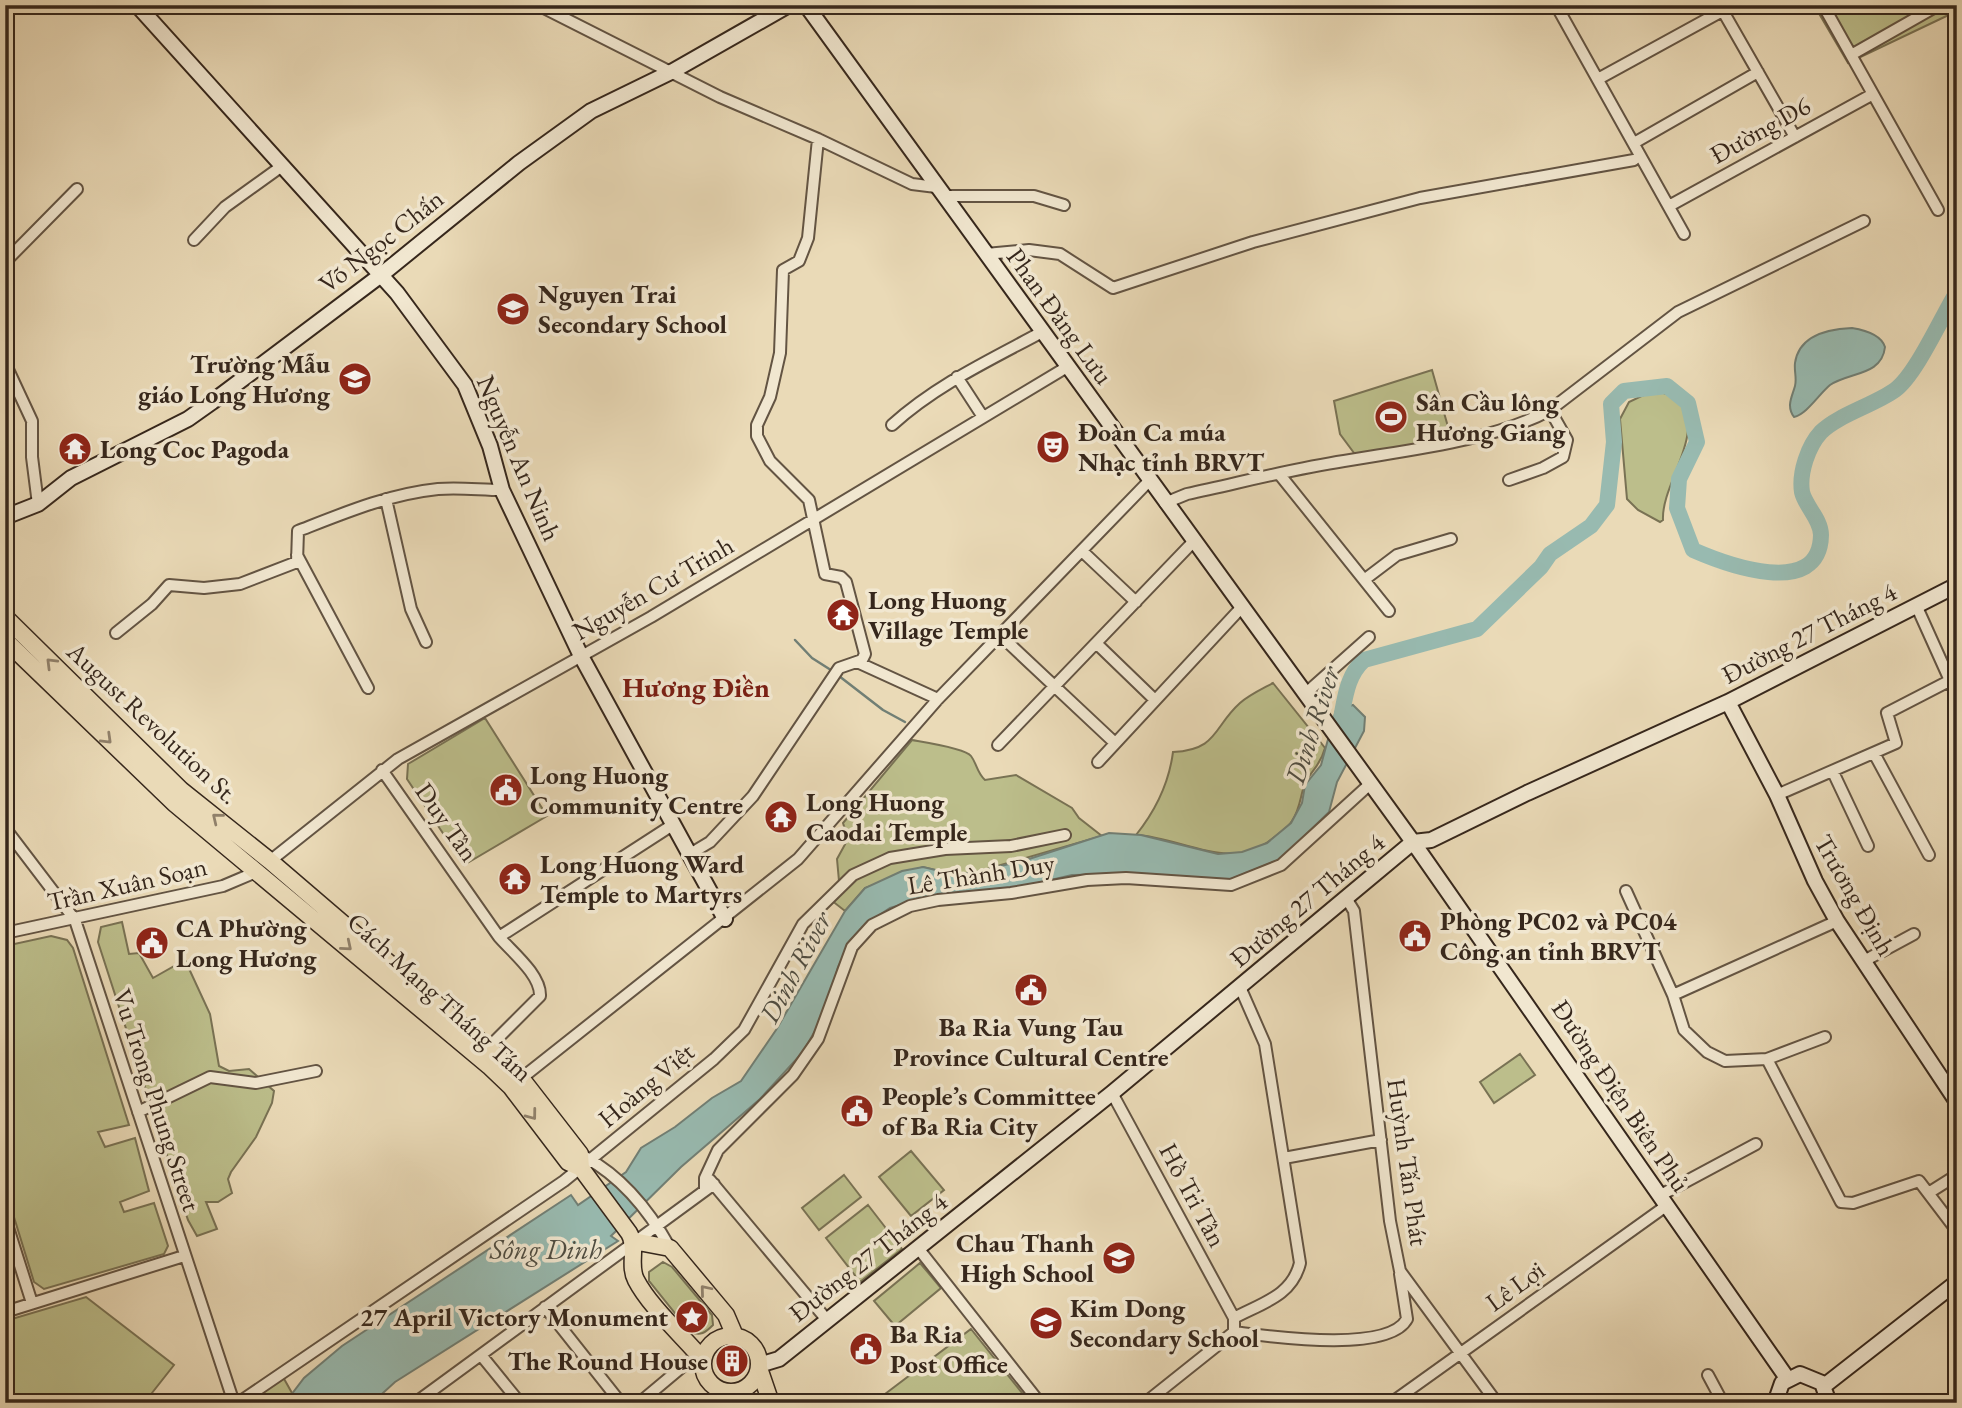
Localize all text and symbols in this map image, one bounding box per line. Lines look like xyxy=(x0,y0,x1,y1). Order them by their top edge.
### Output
street label: Đường D6 xyxy=(1704,89,1816,171)
street label: Võ Ngọc Chấn xyxy=(312,181,451,300)
street label: Phan Đăng Lưu xyxy=(999,241,1121,391)
place label: Nguyen Trai Secondary School xyxy=(538,277,727,341)
school or university icon: Nguyen Trai Secondary School xyxy=(494,290,532,328)
place label: Trường Mẫu giáo Long Hương xyxy=(138,347,331,411)
school or university icon: Trường Mẫu giáo Long Hương xyxy=(336,360,374,398)
street label: Nguyễn An Ninh xyxy=(469,370,569,546)
place label: Sân Cầu lông Hương Giang xyxy=(1416,385,1566,449)
sports icon: Sân Cầu lông Hương Giang xyxy=(1372,398,1410,436)
place label: Đoàn Ca múa Nhạc tỉnh BRVT xyxy=(1078,415,1265,479)
theatre icon: Đoàn Ca múa Nhạc tỉnh BRVT xyxy=(1034,428,1072,466)
temple icon: Long Coc Pagoda xyxy=(56,430,94,468)
place label: Long Coc Pagoda xyxy=(100,432,290,466)
street label: Nguyễn Cư Trinh xyxy=(566,528,740,648)
street label: Đường 27 Tháng 4 xyxy=(1716,574,1903,692)
place label: Long Huong Village Temple xyxy=(868,583,1029,647)
temple icon: Long Huong Village Temple xyxy=(824,596,862,634)
street label: August Revolution St. xyxy=(59,634,246,811)
one-way arrow xyxy=(47,658,60,671)
water label: Dinh River xyxy=(1276,660,1348,789)
district label: Hương Điền xyxy=(622,669,770,705)
one-way arrow xyxy=(98,730,111,743)
place label: Long Huong Community Centre xyxy=(530,758,743,822)
public building icon: Long Huong Community Centre xyxy=(487,771,525,809)
street label: Duy Tân xyxy=(408,776,487,868)
place label: Long Huong Caodai Temple xyxy=(806,785,967,849)
temple icon: Long Huong Caodai Temple xyxy=(762,798,800,836)
one-way arrow xyxy=(213,814,225,827)
street label: Đường 27 Tháng 4 xyxy=(1223,825,1392,975)
street label: Trương Định xyxy=(1807,828,1903,962)
street label: Lê Thành Duy xyxy=(905,845,1058,902)
place label: Long Huong Ward Temple to Martyrs xyxy=(540,847,745,911)
street label: Trần Xuân Soạn xyxy=(44,849,210,919)
temple icon: Long Huong Ward Temple to Martyrs xyxy=(496,860,534,898)
water label: Dinh River xyxy=(750,904,840,1030)
place label: Phòng PC02 và PC04 Công an tỉnh BRVT xyxy=(1440,904,1677,968)
street label: Cách Mạng Tháng Tám xyxy=(340,905,540,1089)
place label: CA Phường Long Hương xyxy=(176,911,317,975)
public building icon: Phòng PC02 và PC04 Công an tỉnh BRVT xyxy=(1396,917,1434,955)
public building icon: CA Phường Long Hương xyxy=(133,924,171,962)
one-way arrow xyxy=(339,938,352,950)
public building icon: Ba Ria Vung Tau Province Cultural Centre xyxy=(1012,971,1050,1009)
street label: Vu Trong Phung Street xyxy=(105,985,209,1215)
street label: Đường Điện Biên Phủ xyxy=(1544,993,1698,1199)
place label: Ba Ria Vung Tau Province Cultural Centre xyxy=(893,1010,1169,1074)
street label: Hoàng Việt xyxy=(591,1035,701,1135)
street label: Huỳnh Tấn Phát xyxy=(1379,1076,1437,1248)
place label: People’s Committee of Ba Ria City xyxy=(882,1079,1096,1143)
public building icon: People’s Committee of Ba Ria City xyxy=(838,1092,876,1130)
one-way arrow xyxy=(524,1108,537,1120)
street label: Hồ Tri Tân xyxy=(1151,1137,1235,1253)
street label: Đường 27 Tháng 4 xyxy=(782,1184,954,1329)
place label: Chau Thanh High School xyxy=(956,1226,1094,1290)
water label: Sông Dinh xyxy=(489,1231,603,1267)
school or university icon: Chau Thanh High School xyxy=(1100,1239,1138,1277)
street label: Lê Lợi xyxy=(1479,1253,1551,1319)
one-way arrow xyxy=(701,1285,713,1298)
place label: Kim Dong Secondary School xyxy=(1070,1291,1259,1355)
place icon: 27 April Victory Monument xyxy=(673,1298,711,1336)
place label: 27 April Victory Monument xyxy=(360,1300,668,1334)
school or university icon: Kim Dong Secondary School xyxy=(1027,1304,1065,1342)
place label: Ba Ria Post Office xyxy=(890,1317,1008,1381)
public building icon: Ba Ria Post Office xyxy=(847,1330,885,1368)
building icon: The Round House xyxy=(713,1342,751,1380)
place label: The Round House xyxy=(508,1344,708,1378)

